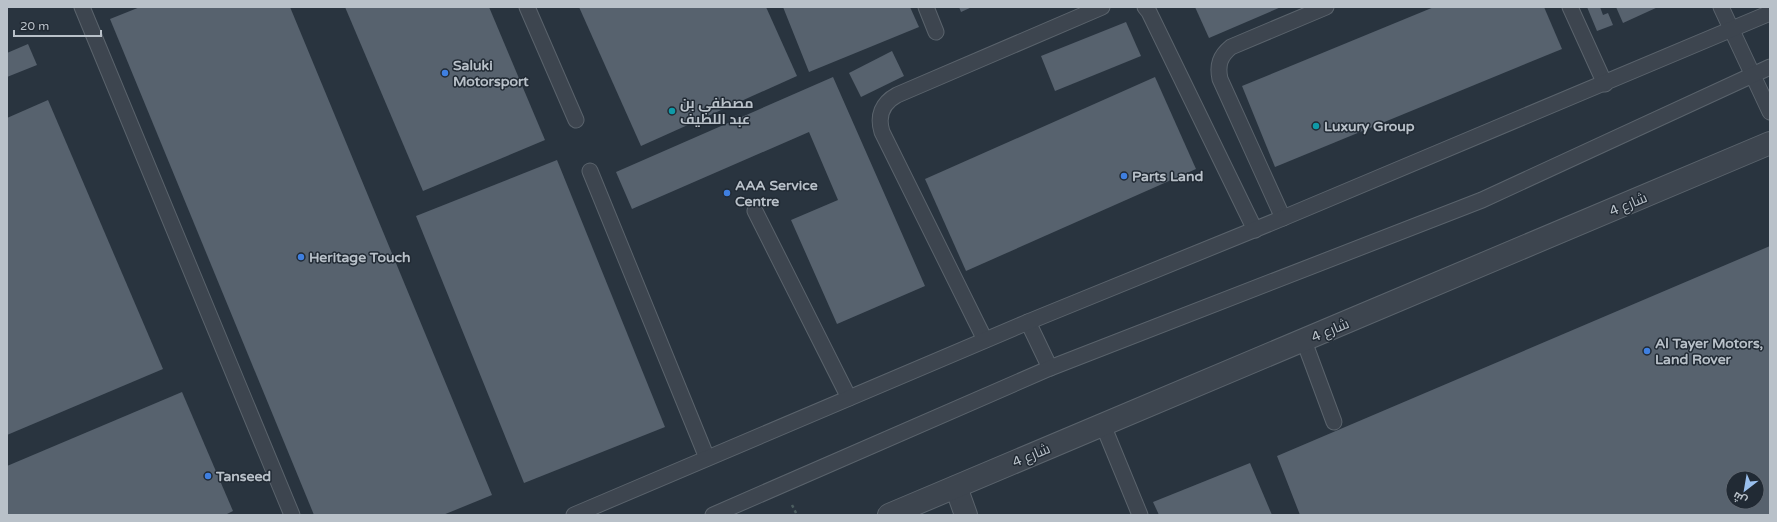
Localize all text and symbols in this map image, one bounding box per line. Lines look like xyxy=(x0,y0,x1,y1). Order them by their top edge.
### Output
scale bar xyxy=(14,12,101,38)
text: 20 m xyxy=(20,19,49,33)
place label: Saluki Motorsport xyxy=(453,57,529,90)
marker: Saluki Motorsport xyxy=(440,68,450,78)
place label: مصطفي بن عبد اللطيف xyxy=(680,95,754,128)
marker: مصطفي بن عبد اللطيف xyxy=(667,106,677,116)
place label: Luxury Group xyxy=(1324,118,1415,135)
marker: Luxury Group xyxy=(1311,121,1321,131)
place label: Parts Land xyxy=(1132,168,1203,185)
marker: Parts Land xyxy=(1119,171,1129,181)
place label: AAA Service Centre xyxy=(735,177,818,210)
marker: AAA Service Centre xyxy=(722,188,732,198)
street label: شارع 4 xyxy=(1607,189,1650,220)
place label: Heritage Touch xyxy=(309,249,410,266)
marker: Heritage Touch xyxy=(296,252,306,262)
street label: شارع 4 xyxy=(1309,315,1352,346)
place label: Al Tayer Motors, Land Rover xyxy=(1655,335,1763,368)
marker: Al Tayer Motors, Land Rover xyxy=(1642,346,1652,356)
street label: شارع 4 xyxy=(1010,440,1053,471)
place label: Tanseed xyxy=(215,468,271,485)
north arrow xyxy=(1725,470,1765,510)
marker: Tanseed xyxy=(203,471,213,481)
text: ش xyxy=(1731,489,1750,507)

